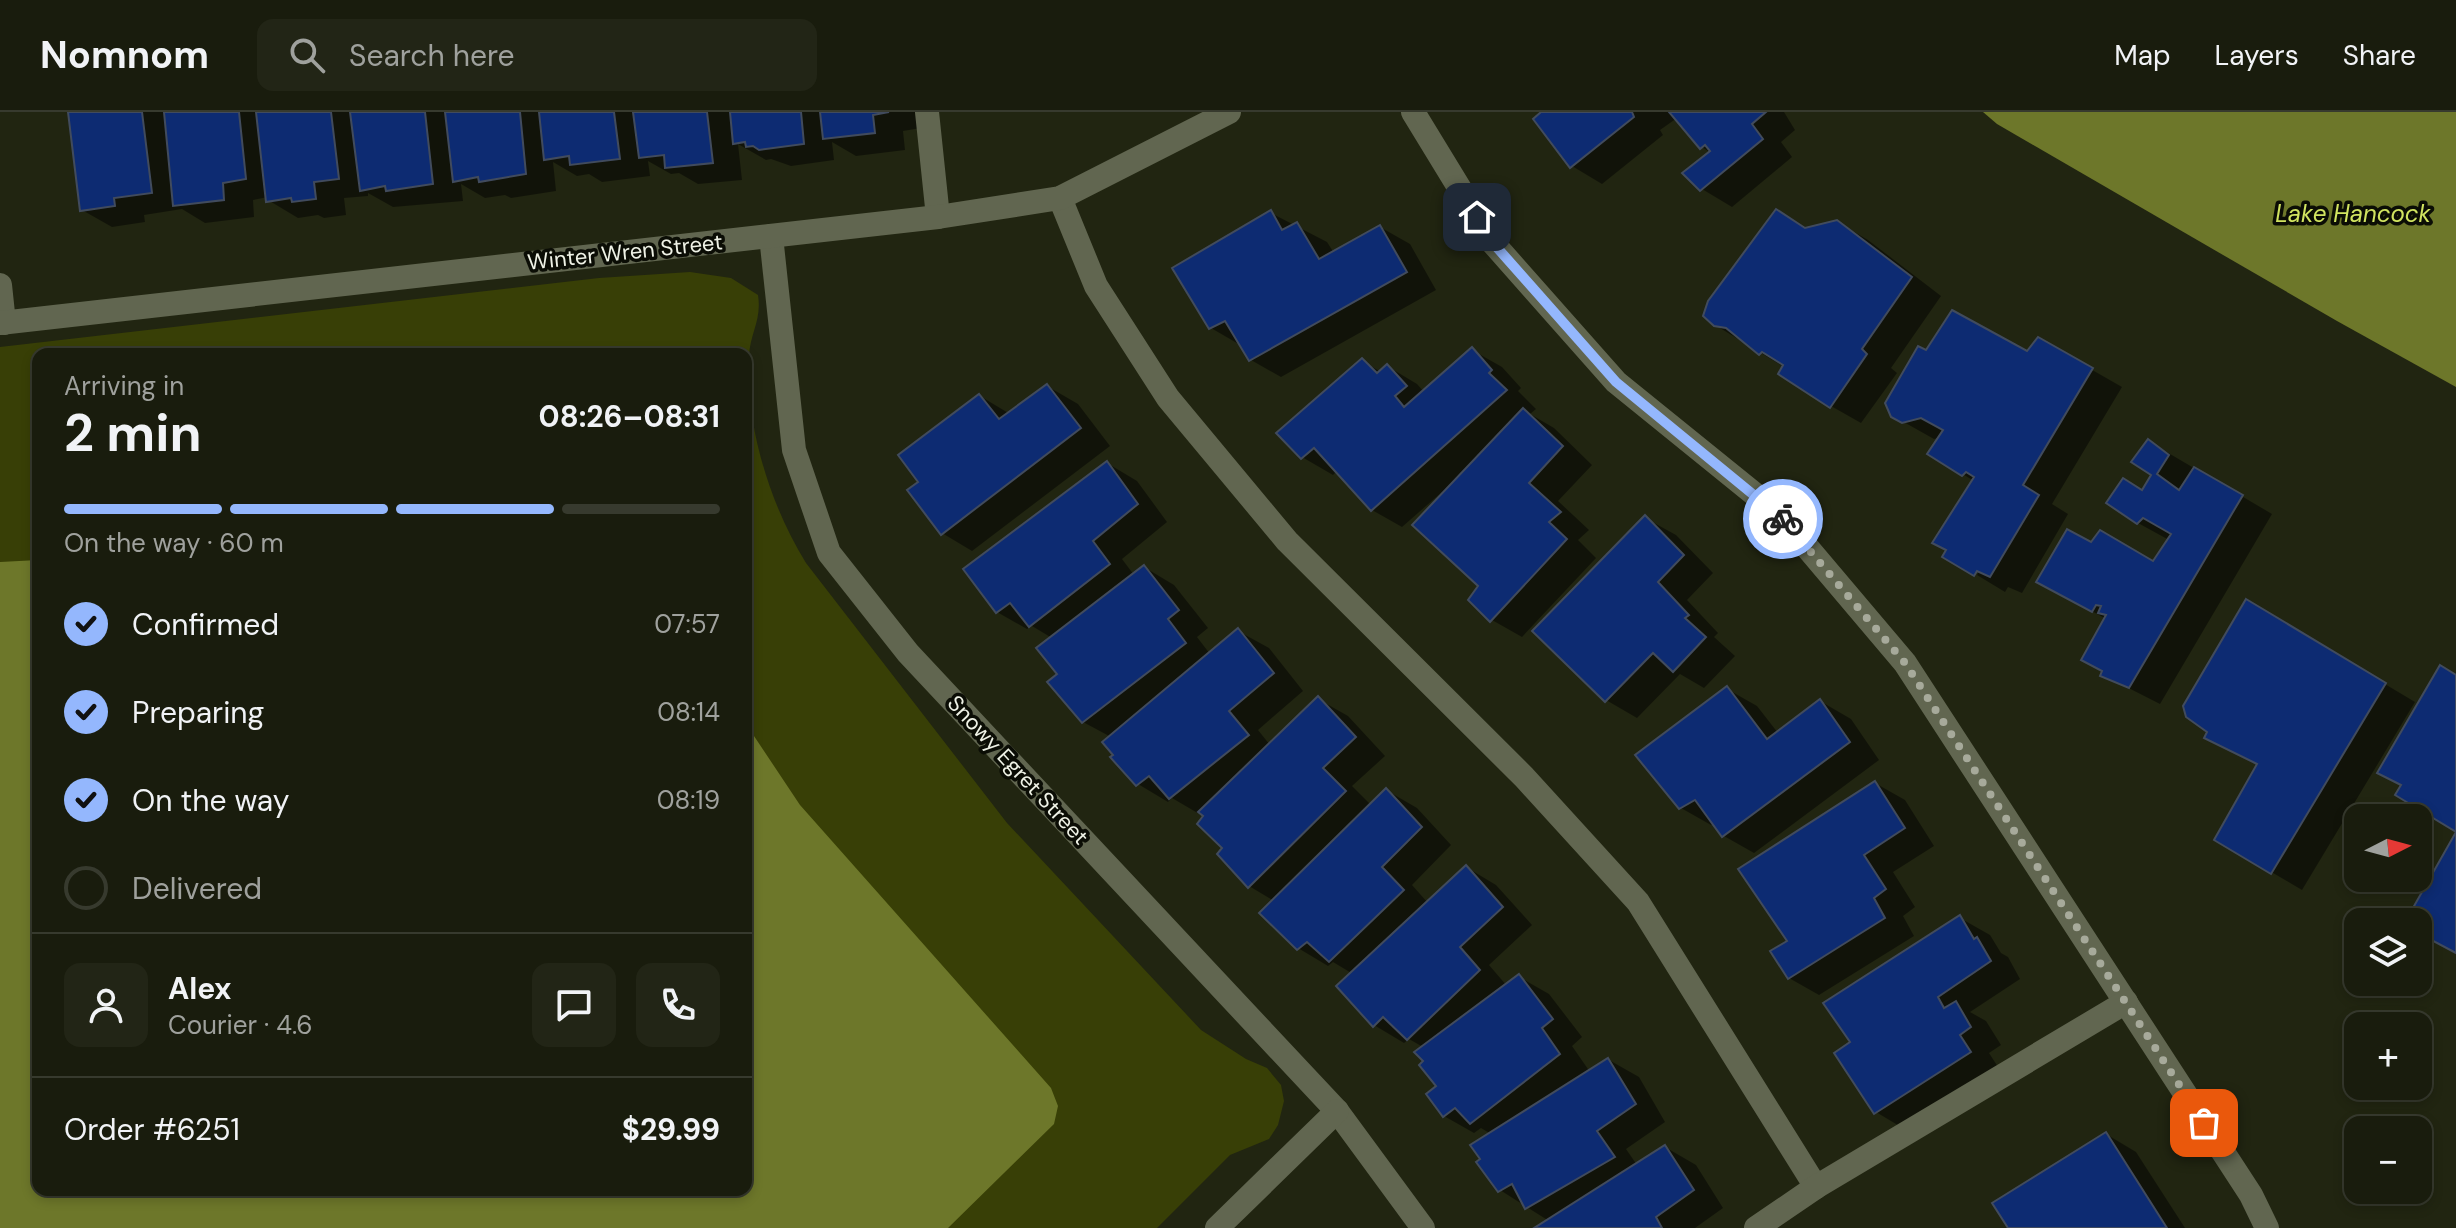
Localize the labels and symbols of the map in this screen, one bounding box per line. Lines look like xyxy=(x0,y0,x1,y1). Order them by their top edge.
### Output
pin xyxy=(1443,183,1511,251)
water label: Lake Hancock xyxy=(2275,198,2432,229)
street label: Winter Wren Street xyxy=(526,227,724,277)
courier xyxy=(1743,479,1823,559)
street label: Snowy Egret Street xyxy=(941,689,1095,851)
north arrow xyxy=(2344,804,2432,892)
pin xyxy=(2170,1089,2238,1157)

